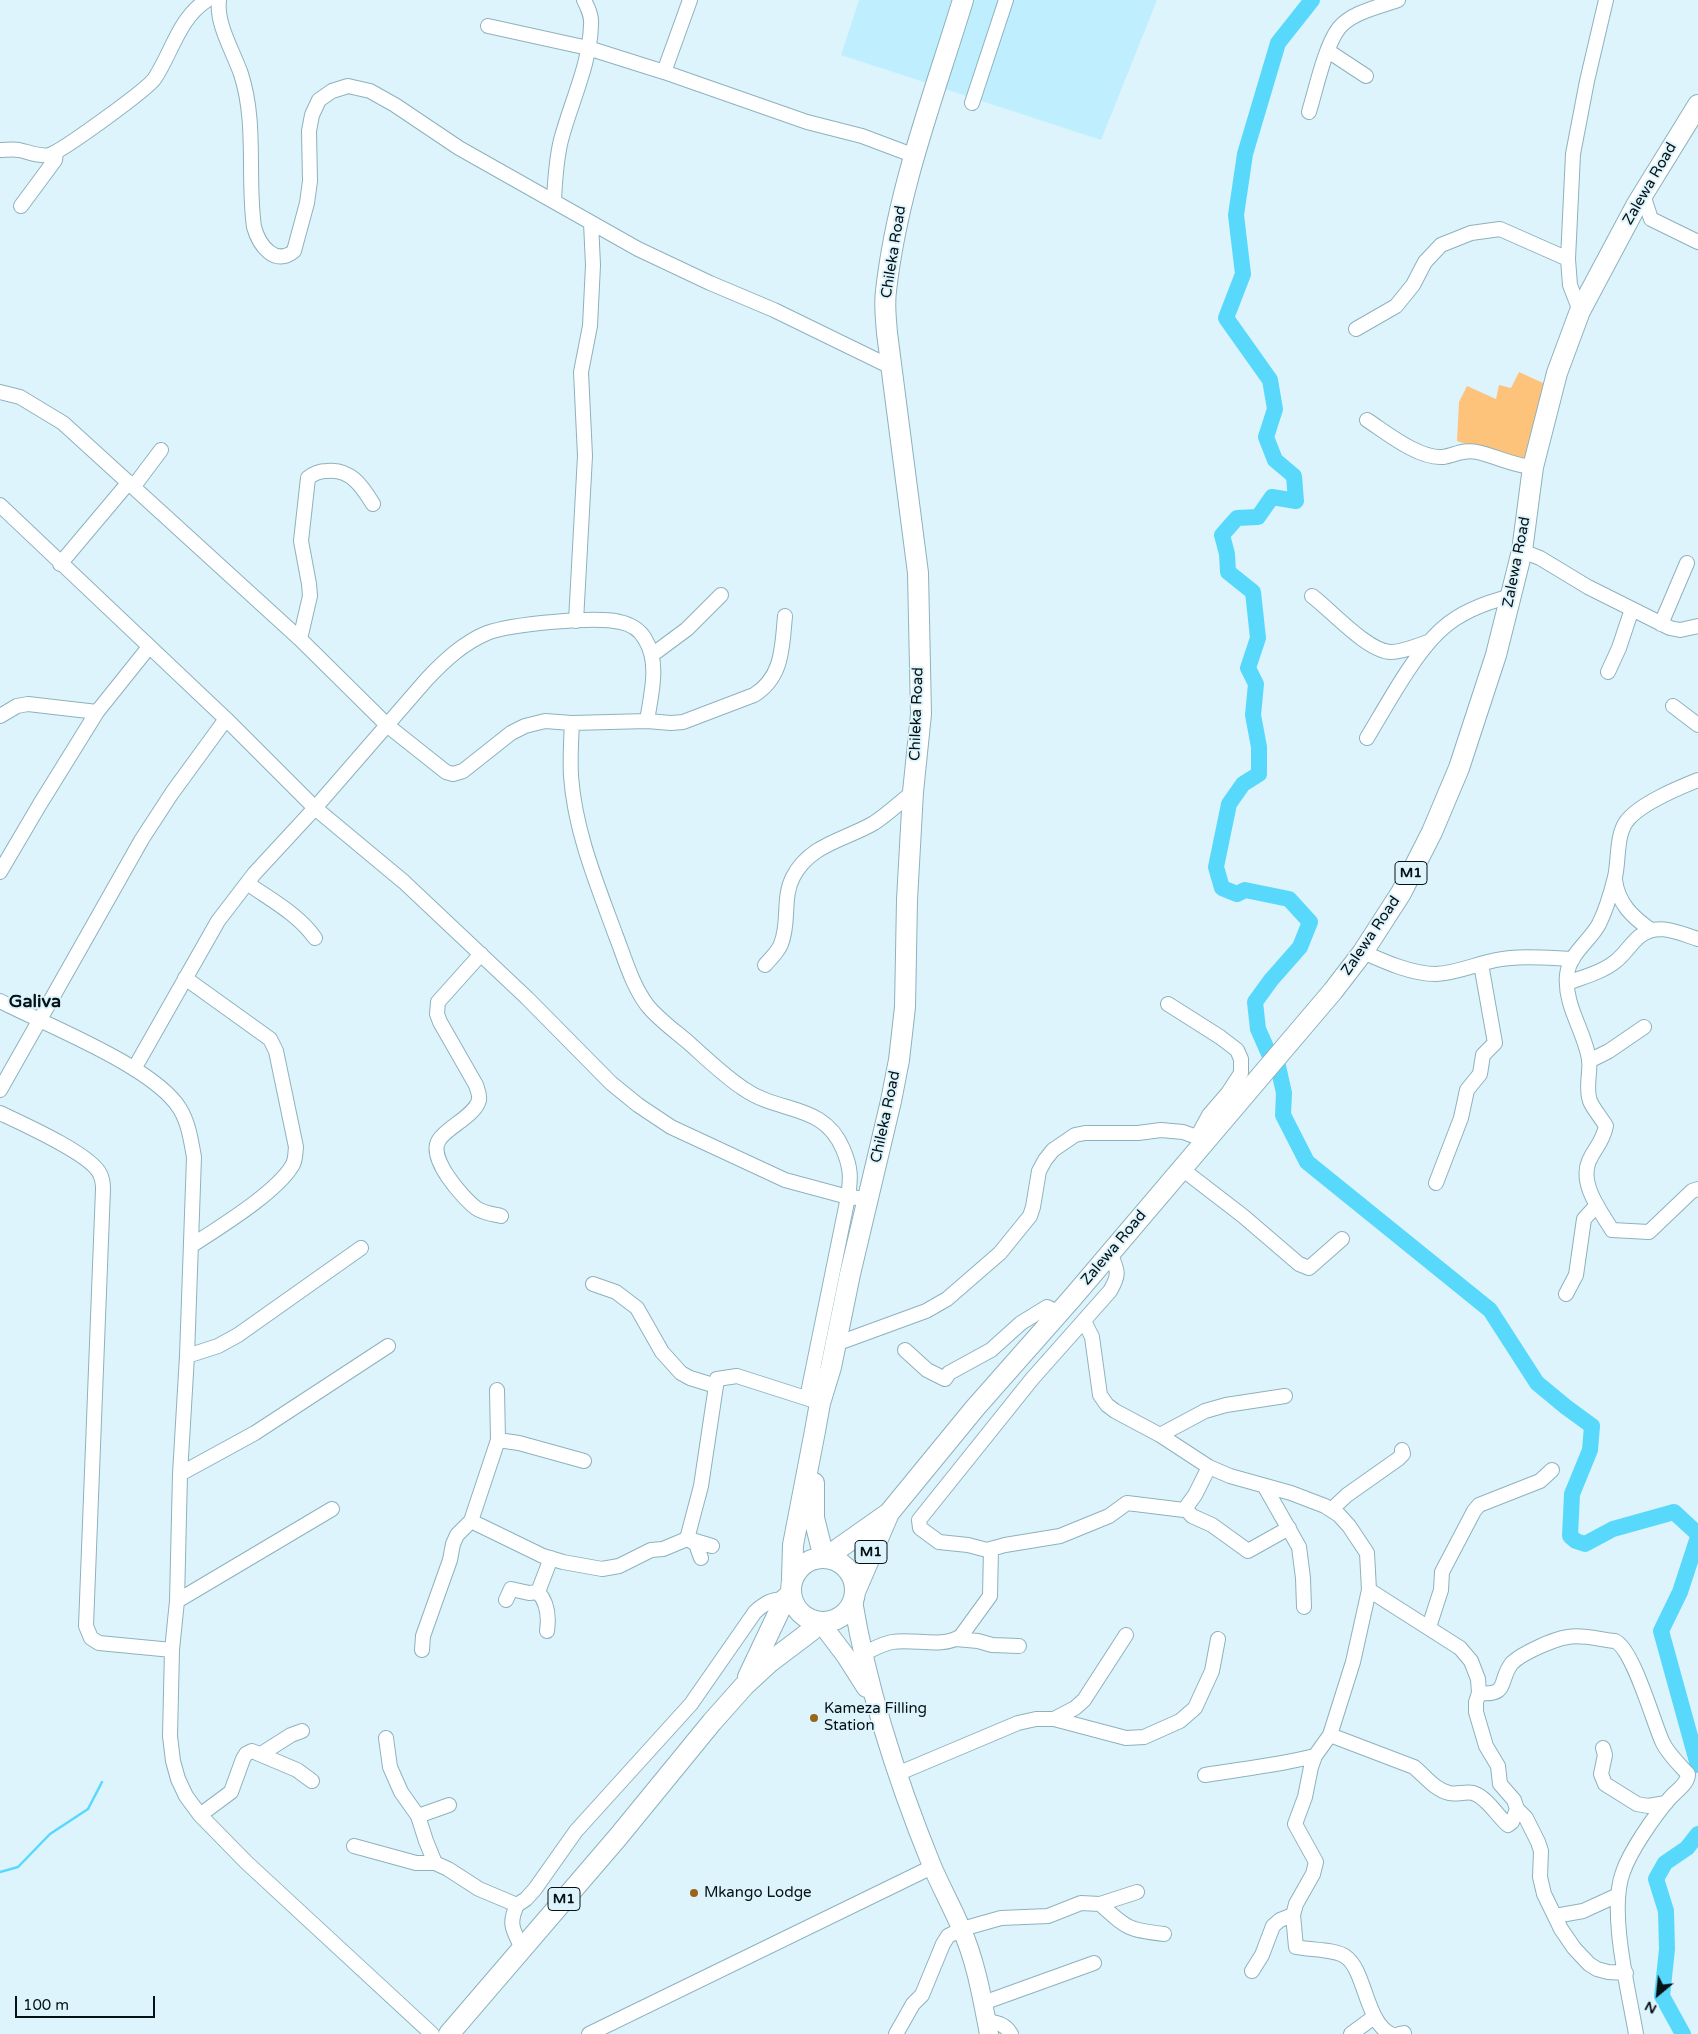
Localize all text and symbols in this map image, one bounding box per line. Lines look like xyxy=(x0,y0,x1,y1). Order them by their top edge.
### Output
street label: Zalewa Road xyxy=(1619,140,1681,228)
street label: Chileka Road xyxy=(878,204,910,300)
street label: Zalewa Road xyxy=(1499,515,1535,609)
street label: Chileka Road xyxy=(906,667,928,761)
road number: M1 xyxy=(1395,861,1427,884)
street label: Zalewa Road xyxy=(1338,893,1404,979)
district label: Galiva xyxy=(9,991,61,1013)
street label: Chileka Road xyxy=(867,1069,905,1165)
street label: Zalewa Road xyxy=(1078,1207,1150,1289)
road number: M1 xyxy=(855,1540,887,1564)
place label: Kameza Filling Station xyxy=(824,1700,927,1735)
marker: Kameza Filling Station xyxy=(808,1712,820,1724)
place label: Mkango Lodge xyxy=(704,1884,812,1902)
marker: Mkango Lodge xyxy=(688,1887,700,1899)
road number: M1 xyxy=(548,1888,580,1910)
north arrow xyxy=(1633,1969,1683,2019)
scale bar xyxy=(18,1986,158,2018)
text: 100 m xyxy=(23,1996,69,2014)
text: N xyxy=(1642,1998,1660,2018)

